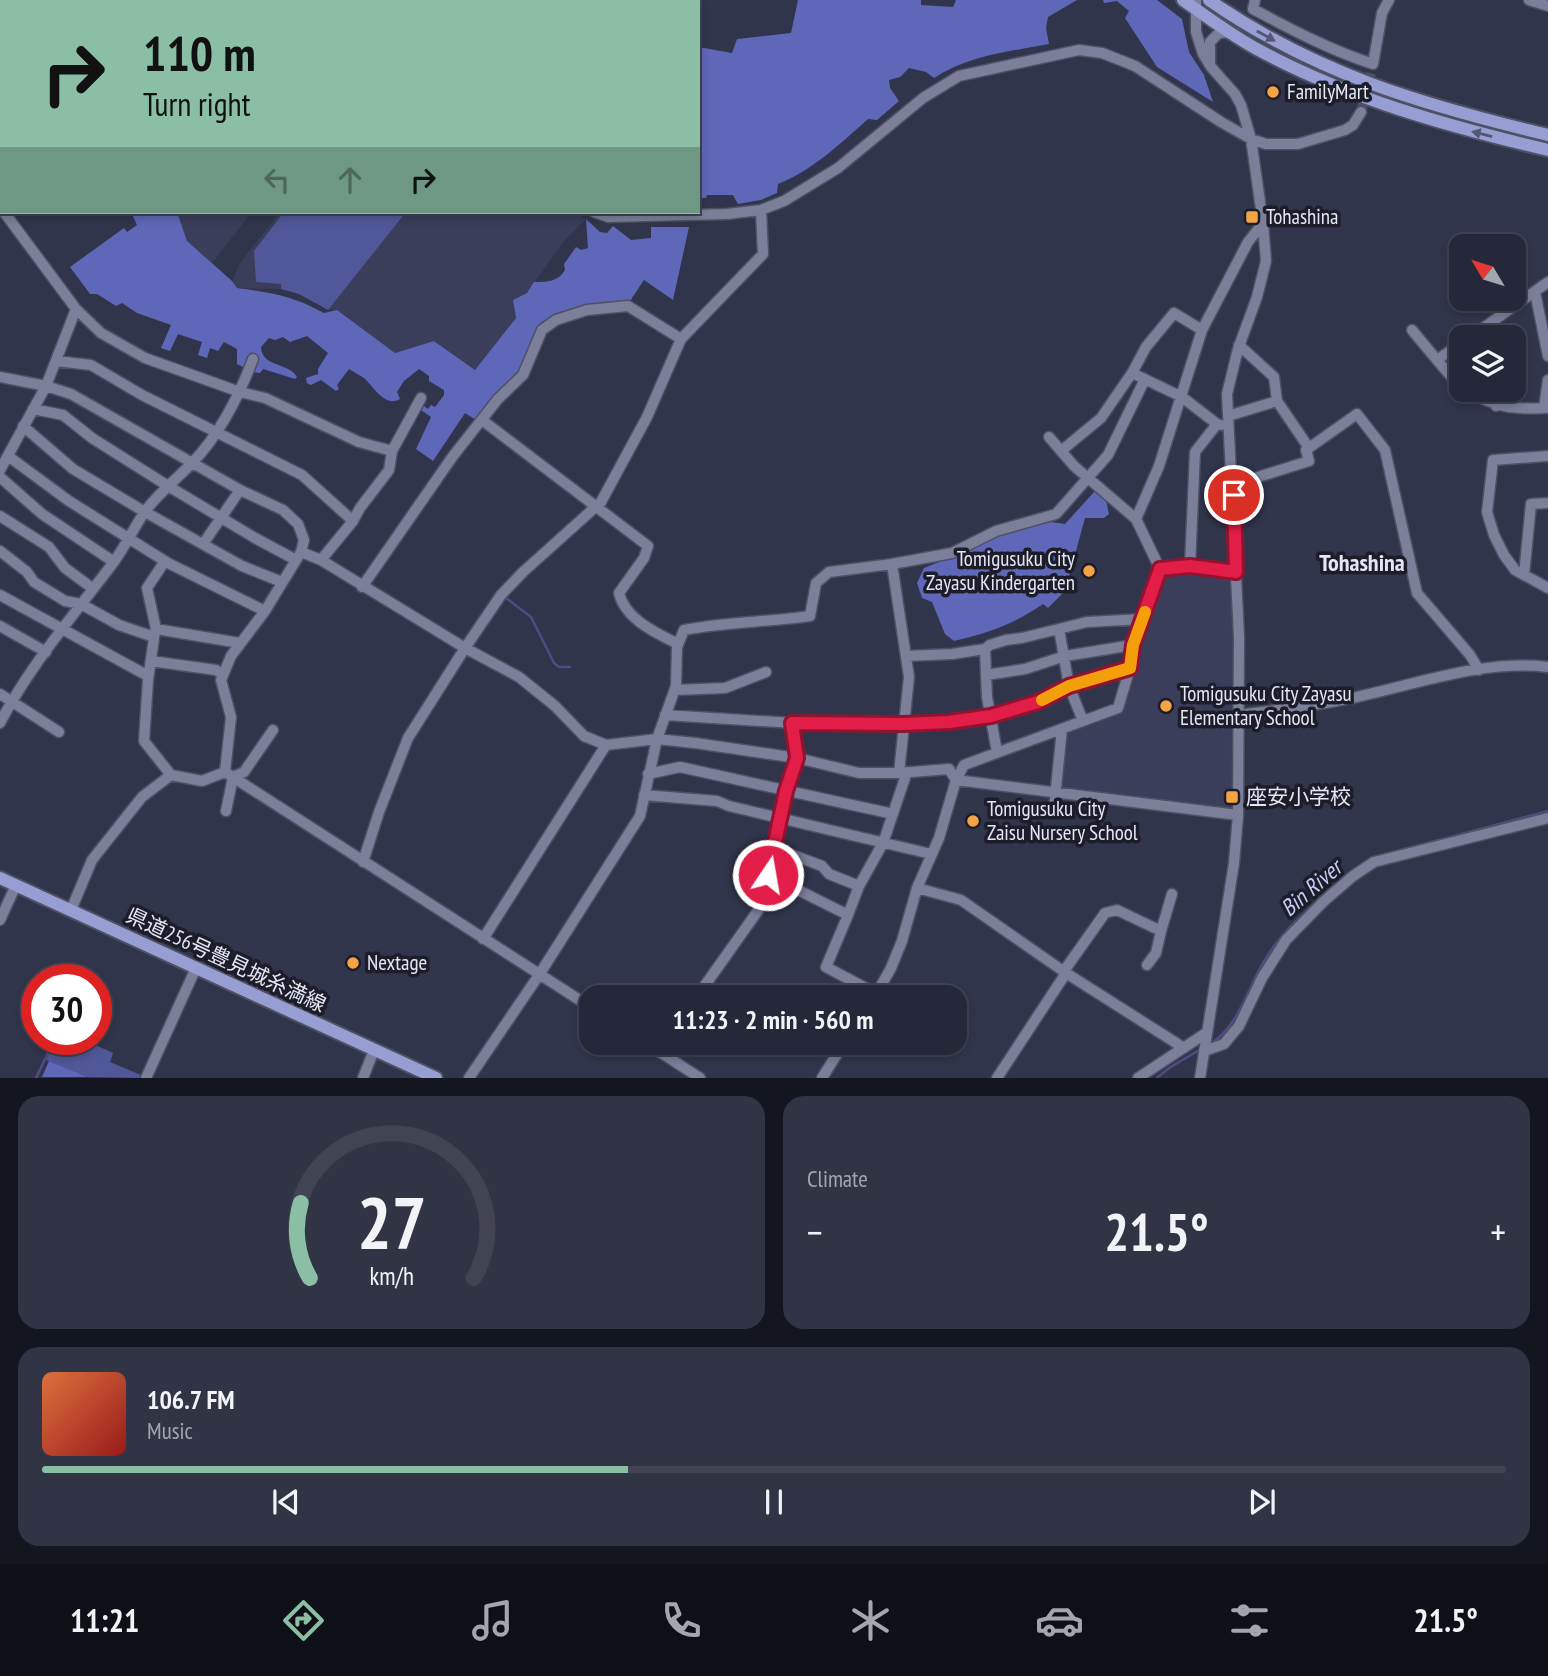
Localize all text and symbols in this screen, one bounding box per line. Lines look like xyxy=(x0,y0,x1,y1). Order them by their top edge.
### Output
text: 110 m xyxy=(143,21,256,85)
icon: right xyxy=(28,28,119,119)
one-way arrow xyxy=(1257,30,1276,42)
place label: FamilyMart xyxy=(1287,78,1369,105)
text: Turn right xyxy=(143,83,251,125)
marker: FamilyMart xyxy=(1265,84,1281,100)
one-way arrow xyxy=(1471,128,1493,139)
icon: left xyxy=(258,161,296,199)
icon: ahead xyxy=(331,161,369,199)
icon: right xyxy=(404,161,442,199)
place label: Tohashina xyxy=(1266,203,1338,230)
marker: Tohashina xyxy=(1244,209,1260,225)
north arrow xyxy=(1449,234,1526,312)
map controls xyxy=(1449,234,1526,402)
button: layers xyxy=(1449,325,1526,402)
pin xyxy=(1204,465,1264,525)
icon: arrive xyxy=(1215,476,1253,514)
place label: Tomigusuku City Zayasu Kindergarten xyxy=(926,545,1075,596)
district label: Tohashina xyxy=(1319,547,1405,578)
marker: Tomigusuku City Zayasu Kindergarten xyxy=(1081,563,1097,579)
place label: Tomigusuku City Zayasu Elementary School xyxy=(1180,680,1352,731)
marker: Tomigusuku City Zayasu Elementary School xyxy=(1158,698,1174,714)
place label: 座安小学校 xyxy=(1246,783,1351,810)
marker: 座安小学校 xyxy=(1224,789,1240,805)
place label: Tomigusuku City Zaisu Nursery School xyxy=(987,795,1138,846)
marker: Tomigusuku City Zaisu Nursery School xyxy=(965,813,981,829)
position arrow xyxy=(731,838,805,912)
water label: Bin River xyxy=(1274,851,1350,922)
street label: 県道256号豊見城糸満線 xyxy=(122,901,330,1018)
place label: Nextage xyxy=(367,949,427,976)
marker: Nextage xyxy=(345,955,361,971)
speed limit sign: 30 xyxy=(21,964,112,1055)
text: 11:23 · 2 min · 560 m xyxy=(673,1003,873,1036)
text: Climate xyxy=(807,1164,868,1193)
text: 27 xyxy=(357,1175,426,1269)
text: 21.5° xyxy=(1104,1198,1209,1265)
text: − xyxy=(807,1207,823,1256)
text: + xyxy=(1490,1207,1506,1256)
text: km/h xyxy=(369,1260,414,1292)
text: 106.7 FM xyxy=(147,1383,235,1416)
text: Music xyxy=(147,1416,193,1445)
icon: previous xyxy=(267,1483,305,1521)
icon: pause xyxy=(755,1483,793,1521)
icon: next xyxy=(1243,1483,1281,1521)
icon: directions xyxy=(279,1596,328,1645)
icon: music xyxy=(468,1596,517,1645)
icon: phone xyxy=(657,1596,706,1645)
icon: climate xyxy=(846,1596,895,1645)
icon: car xyxy=(1035,1596,1084,1645)
icon: filters xyxy=(1225,1596,1274,1645)
text: 11:21 xyxy=(70,1599,139,1641)
text: 21.5° xyxy=(1414,1599,1478,1641)

